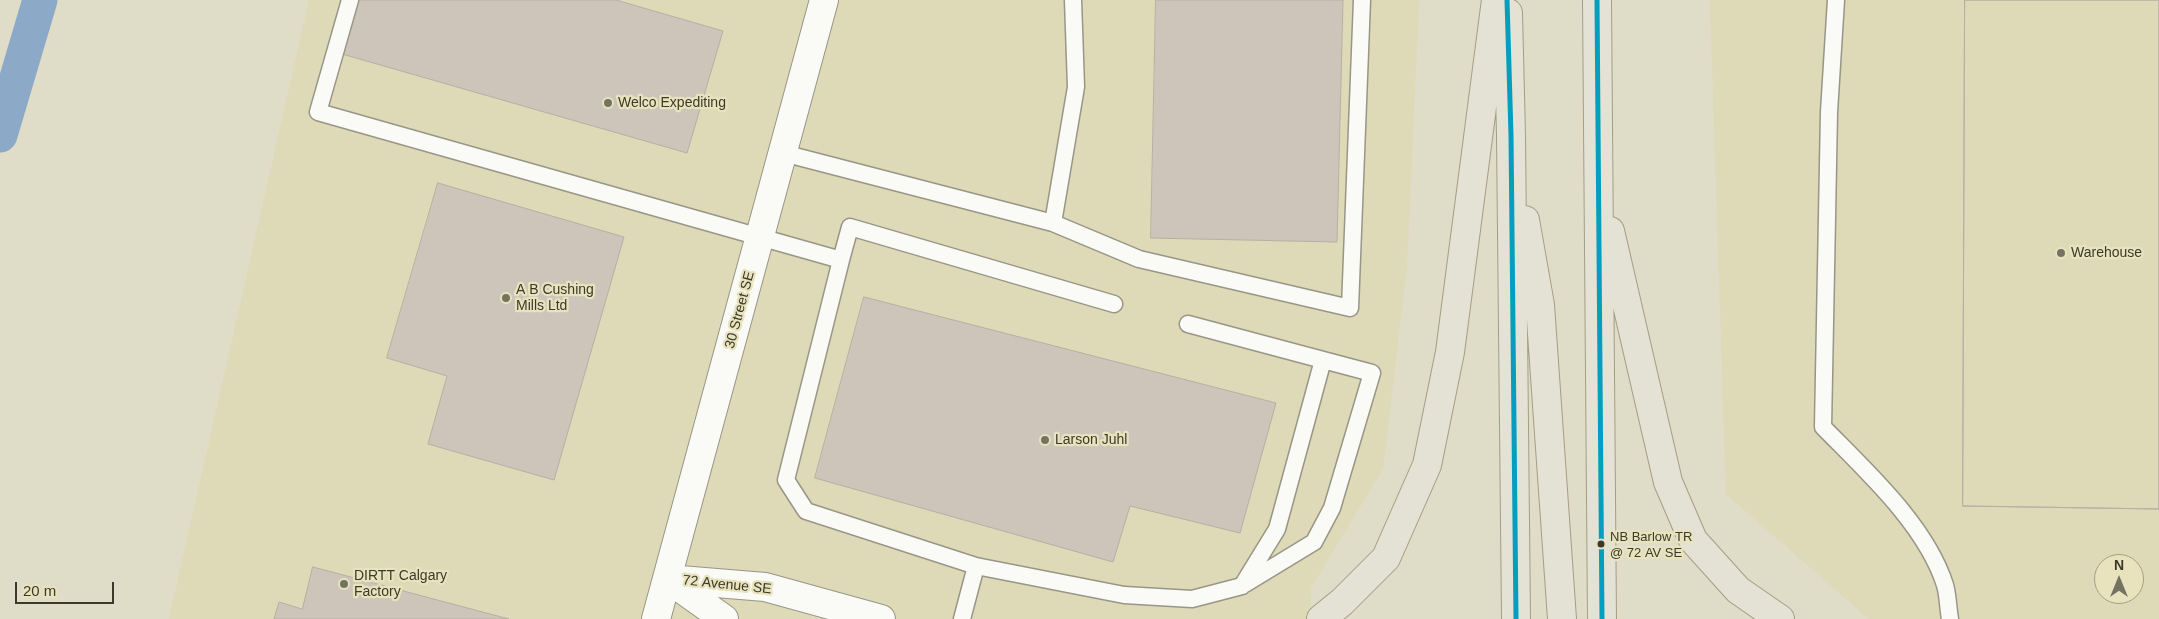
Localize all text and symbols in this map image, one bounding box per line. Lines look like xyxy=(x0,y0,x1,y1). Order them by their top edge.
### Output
place label: Welco Expediting xyxy=(618,95,726,111)
marker: Welco Expediting xyxy=(602,97,614,109)
place label: Warehouse xyxy=(2071,245,2142,261)
marker: Warehouse xyxy=(2055,247,2067,259)
street label: 30 Street SE xyxy=(722,269,758,351)
place label: A B Cushing Mills Ltd xyxy=(516,282,594,314)
marker: A B Cushing Mills Ltd xyxy=(500,292,512,304)
place label: Larson Juhl xyxy=(1055,432,1127,448)
marker: Larson Juhl xyxy=(1039,434,1051,446)
place label: NB Barlow TR @ 72 AV SE xyxy=(1610,529,1692,560)
marker: NB Barlow TR @ 72 AV SE xyxy=(1596,539,1606,549)
north arrow xyxy=(2094,554,2144,604)
text: N xyxy=(2114,557,2124,573)
place label: DIRTT Calgary Factory xyxy=(354,568,447,600)
scale bar xyxy=(18,572,116,604)
street label: 72 Avenue SE xyxy=(682,572,772,598)
marker: DIRTT Calgary Factory xyxy=(338,578,350,590)
text: 20 m xyxy=(23,582,56,599)

